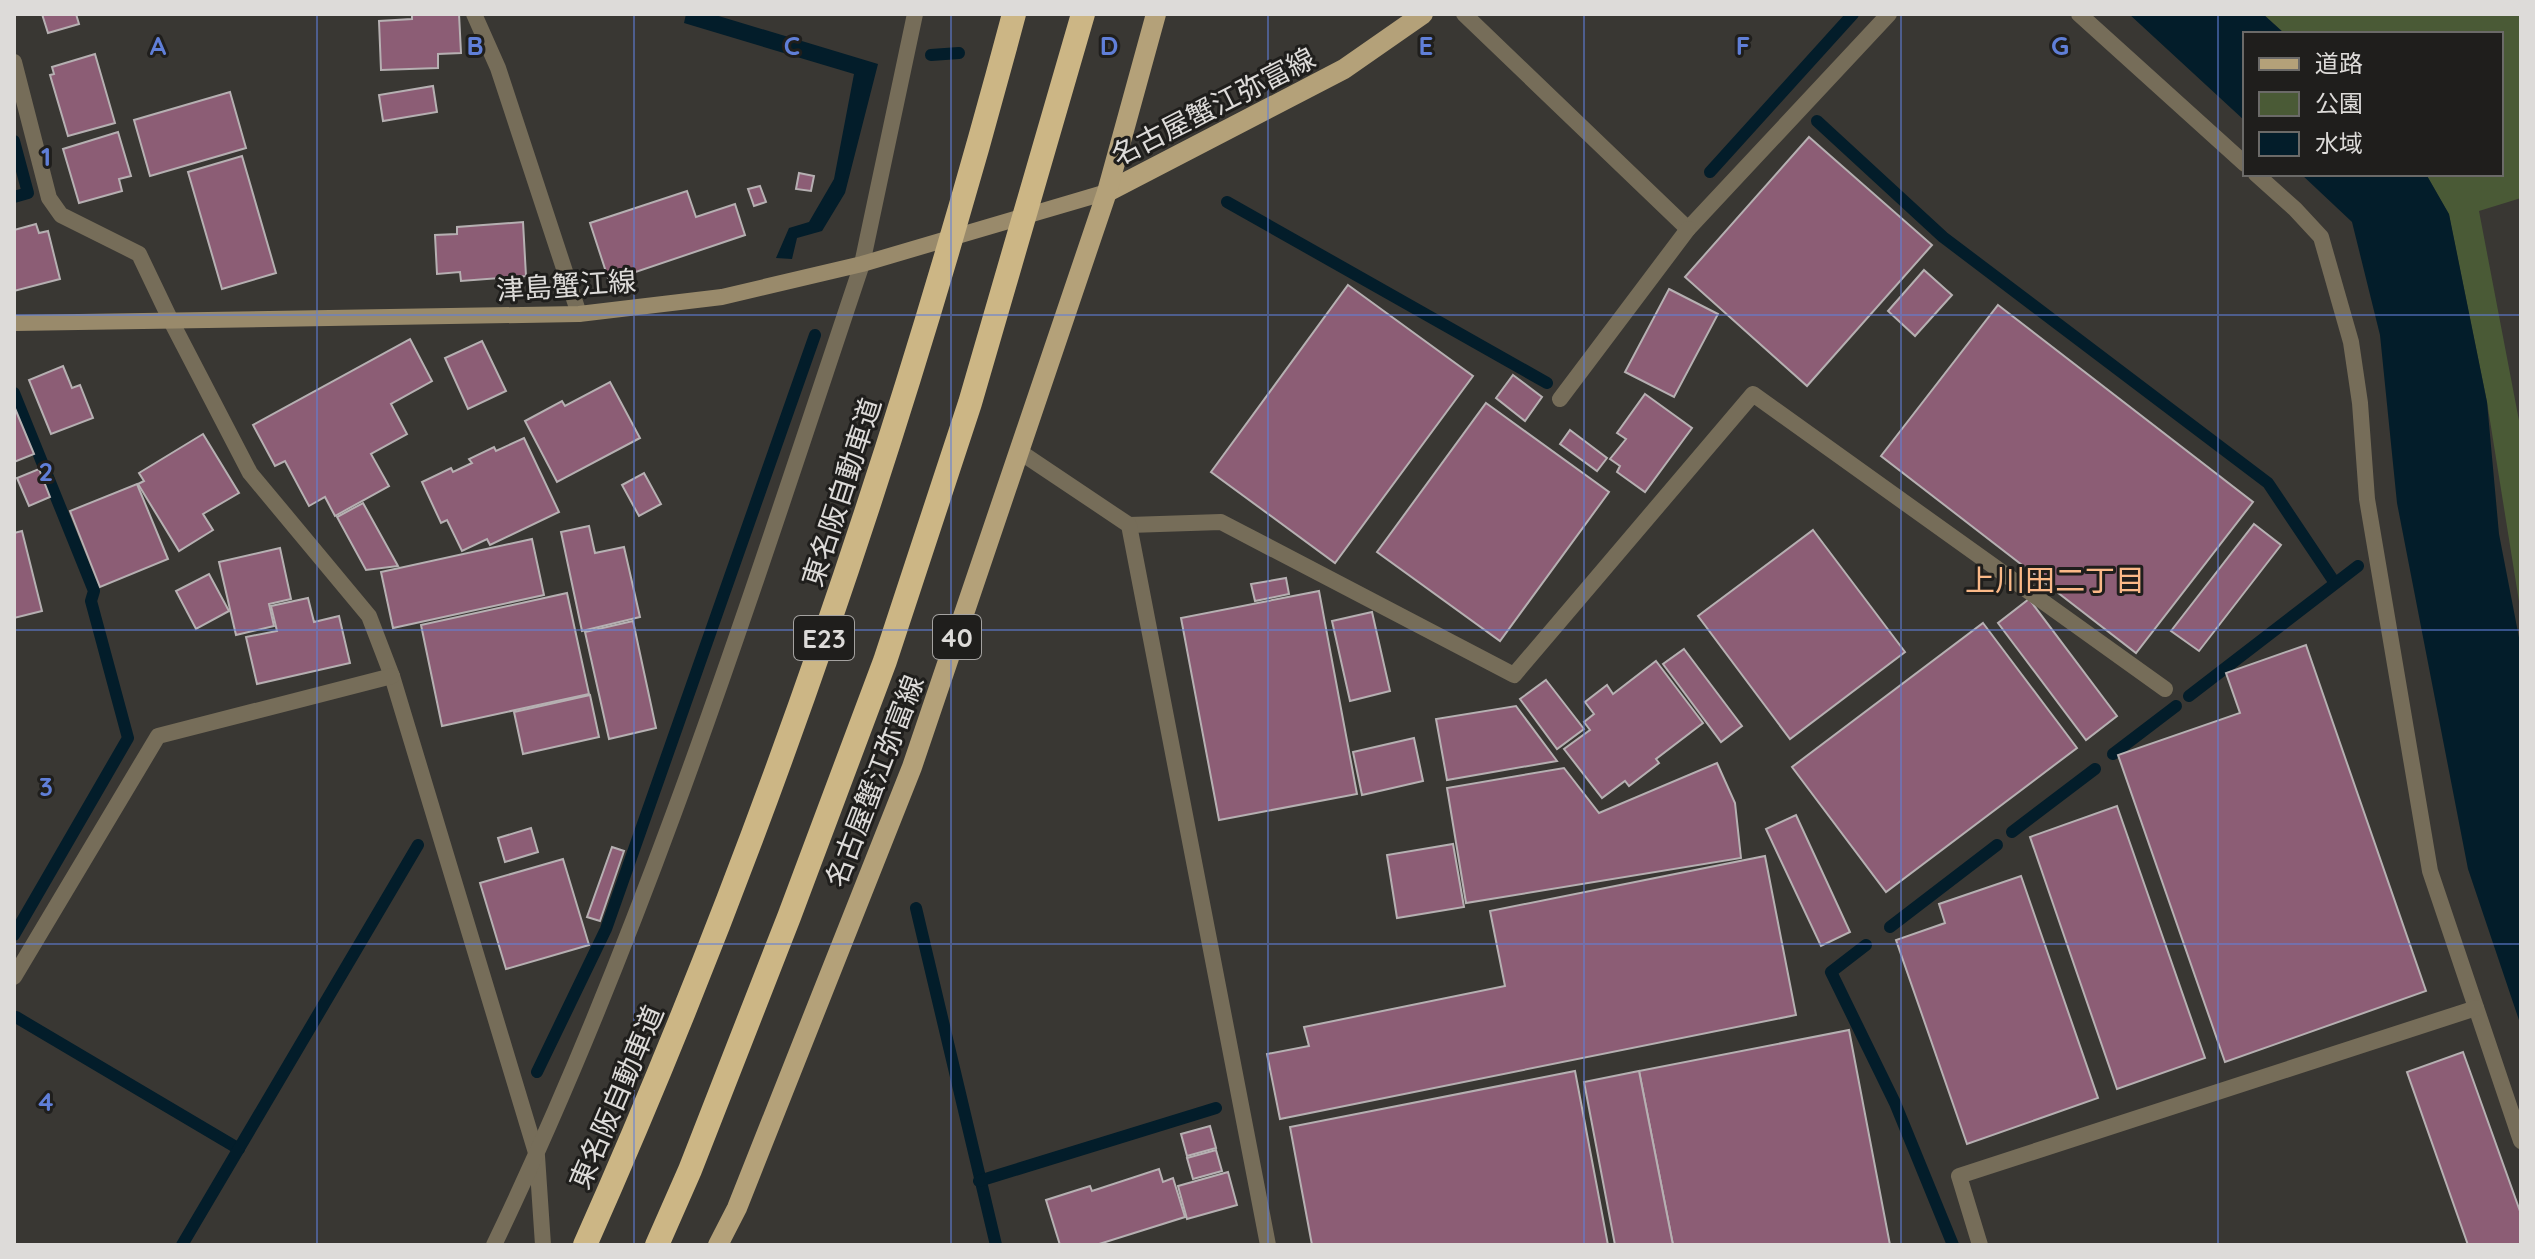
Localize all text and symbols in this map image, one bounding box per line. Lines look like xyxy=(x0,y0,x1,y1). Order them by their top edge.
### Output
text: A xyxy=(150,29,167,62)
text: B xyxy=(466,29,484,62)
text: C xyxy=(784,29,800,62)
text: D xyxy=(1100,29,1118,62)
text: E xyxy=(1419,29,1433,62)
text: F xyxy=(1736,29,1750,62)
text: G xyxy=(2051,29,2069,62)
legend xyxy=(2243,32,2503,176)
street label: 名古屋蟹江弥富線 xyxy=(1105,40,1321,172)
text: 道路 xyxy=(2315,48,2363,78)
text: 公園 xyxy=(2315,88,2363,118)
text: 水域 xyxy=(2315,128,2363,158)
text: 1 xyxy=(41,140,51,173)
street label: 津島蟹江線 xyxy=(495,263,637,307)
street label: 東名阪自動車道 xyxy=(794,393,888,591)
text: 2 xyxy=(39,455,53,488)
district label: 上川田二丁目 xyxy=(1965,561,2145,599)
road number: 40 xyxy=(933,615,981,659)
road number: E23 xyxy=(794,616,854,660)
street label: 名古屋蟹江弥富線 xyxy=(818,670,930,892)
text: 3 xyxy=(39,770,53,803)
street label: 東名阪自動車道 xyxy=(562,1000,670,1194)
text: 4 xyxy=(38,1085,54,1118)

